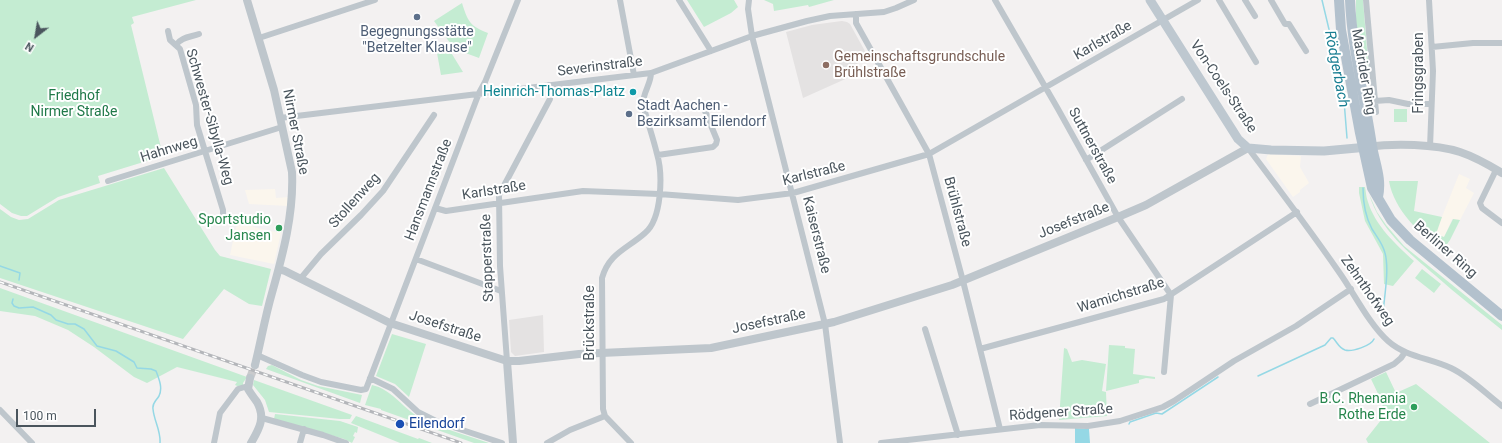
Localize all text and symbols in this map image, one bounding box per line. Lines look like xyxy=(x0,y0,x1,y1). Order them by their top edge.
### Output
marker: Begegnungsstätte "Betzelter Klause" xyxy=(412,12,422,22)
north arrow xyxy=(16,16,56,56)
street label: Karlstraße xyxy=(1071,18,1135,64)
place label: Begegnungsstätte "Betzelter Klause" xyxy=(360,24,474,56)
street label: Madrider Ring xyxy=(1347,28,1379,116)
water label: Rödgerbach xyxy=(1320,29,1352,109)
street label: Fringsgraben xyxy=(1411,32,1427,114)
street label: Von-Coels-Straße xyxy=(1186,38,1260,136)
text: N xyxy=(23,39,36,54)
street label: Schwester-Sibylla-Weg xyxy=(181,47,237,187)
place label: Gemeinschaftsgrundschule Brühlstraße xyxy=(834,49,1005,82)
street label: Severinstraße xyxy=(557,53,643,81)
marker: Gemeinschaftsgrundschule Brühlstraße xyxy=(821,60,831,70)
place label: Heinrich-Thomas-Platz xyxy=(483,84,625,100)
marker: Heinrich-Thomas-Platz xyxy=(628,87,638,97)
park label: Friedhof Nirmer Straße xyxy=(31,88,117,120)
street label: Nirmer Straße xyxy=(278,88,312,176)
place label: Stadt Aachen - Bezirksamt Eilendorf xyxy=(637,98,766,130)
street label: Suttnerstraße xyxy=(1064,105,1120,187)
marker: Stadt Aachen - Bezirksamt Eilendorf xyxy=(624,109,634,119)
street label: Hahnweg xyxy=(138,133,200,167)
street label: Hansmannstraße xyxy=(402,137,456,243)
street label: Karlstraße xyxy=(781,158,847,190)
street label: Stollenweg xyxy=(326,170,384,232)
street label: Brühlstraße xyxy=(940,175,974,249)
street label: Karlstraße xyxy=(461,178,527,204)
street label: Kaiserstraße xyxy=(798,195,834,275)
street label: Josefstraße xyxy=(1036,199,1112,243)
place label: Sportstudio Jansen xyxy=(198,212,271,244)
street label: Stapperstraße xyxy=(478,214,498,302)
street label: Berliner Ring xyxy=(1410,218,1480,282)
marker: Sportstudio Jansen xyxy=(274,223,284,233)
street label: Zehnthofweg xyxy=(1337,253,1397,329)
street label: Wamichstraße xyxy=(1075,275,1167,317)
street label: Brückstraße xyxy=(582,285,598,361)
street label: Josefstraße xyxy=(731,306,807,338)
street label: Josefstraße xyxy=(407,307,483,347)
place label: B.C. Rhenania Rothe Erde xyxy=(1319,391,1406,424)
scale bar xyxy=(18,401,98,427)
street label: Rödgener Straße xyxy=(1009,401,1113,425)
marker: B.C. Rhenania Rothe Erde xyxy=(1409,402,1419,412)
text: 100 m xyxy=(23,409,57,423)
place label: Eilendorf xyxy=(409,416,465,432)
marker: Eilendorf xyxy=(394,418,406,430)

